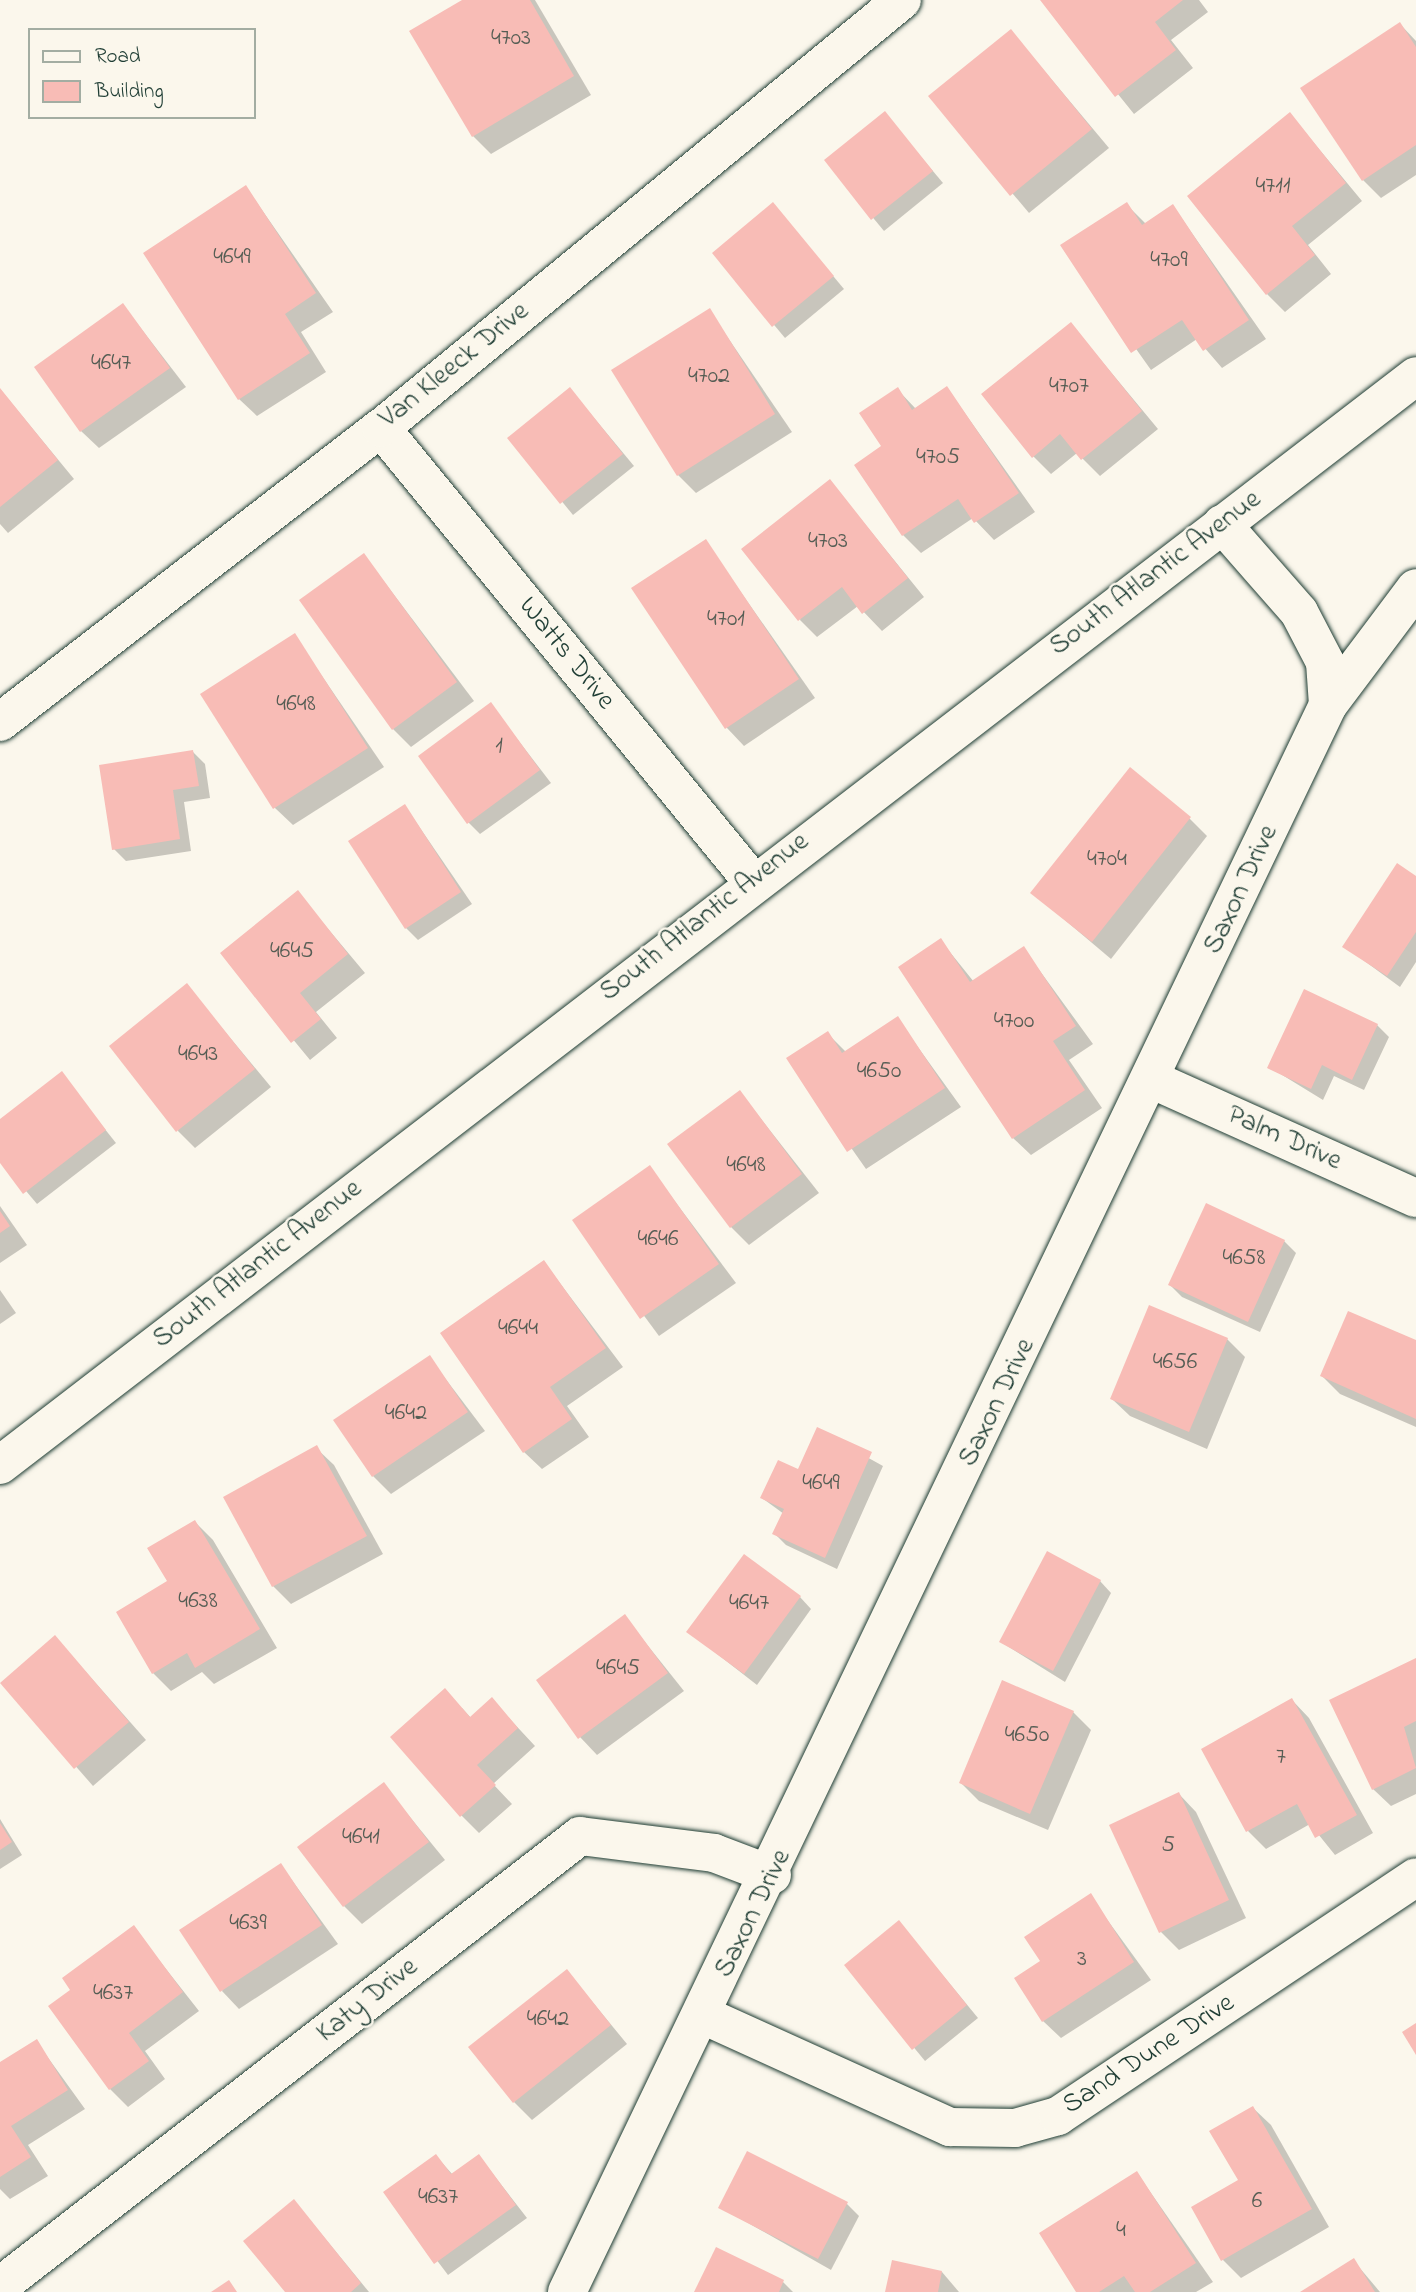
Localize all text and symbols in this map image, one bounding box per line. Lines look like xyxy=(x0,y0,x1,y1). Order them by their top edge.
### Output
house number: 4703 xyxy=(491,25,531,53)
legend xyxy=(28,28,256,119)
text: Road xyxy=(95,42,141,72)
text: Building xyxy=(95,77,164,107)
house number: 4711 xyxy=(1255,173,1291,201)
house number: 4649 xyxy=(213,244,251,272)
house number: 4709 xyxy=(1150,247,1188,275)
street label: Van Kleeck Drive xyxy=(373,295,537,437)
house number: 4647 xyxy=(91,350,131,378)
house number: 4702 xyxy=(688,363,730,391)
house number: 4707 xyxy=(1049,373,1089,401)
house number: 4705 xyxy=(916,444,960,472)
street label: South Atlantic Avenue xyxy=(1044,484,1268,664)
house number: 4703 xyxy=(808,528,848,556)
street label: Watts Drive xyxy=(510,591,622,717)
house number: 4701 xyxy=(707,606,745,634)
house number: 4648 xyxy=(276,691,316,719)
house number: 1 xyxy=(495,733,503,761)
street label: Saxon Drive xyxy=(1197,820,1287,960)
street label: South Atlantic Avenue xyxy=(594,826,816,1010)
house number: 4704 xyxy=(1087,846,1127,874)
house number: 4645 xyxy=(270,938,314,966)
house number: 4700 xyxy=(994,1008,1034,1036)
house number: 4643 xyxy=(178,1041,218,1069)
house number: 4650 xyxy=(857,1058,901,1086)
street label: Palm Drive xyxy=(1222,1099,1346,1179)
house number: 4648 xyxy=(726,1152,766,1180)
street label: South Atlantic Avenue xyxy=(147,1173,369,1357)
house number: 4646 xyxy=(638,1226,678,1254)
house number: 4658 xyxy=(1222,1245,1266,1273)
house number: 4644 xyxy=(498,1315,538,1343)
street label: Saxon Drive xyxy=(953,1333,1043,1473)
house number: 4656 xyxy=(1153,1349,1197,1377)
house number: 4642 xyxy=(385,1400,427,1428)
house number: 4649 xyxy=(802,1470,840,1498)
house number: 4638 xyxy=(178,1588,218,1616)
house number: 4647 xyxy=(729,1590,769,1618)
house number: 4645 xyxy=(596,1655,640,1683)
house number: 4650 xyxy=(1005,1722,1049,1750)
house number: 7 xyxy=(1276,1744,1286,1772)
house number: 4641 xyxy=(342,1824,380,1852)
house number: 5 xyxy=(1161,1832,1175,1860)
street label: Saxon Drive xyxy=(709,1844,799,1984)
house number: 4639 xyxy=(229,1910,267,1938)
house number: 3 xyxy=(1077,1946,1087,1974)
street label: Katy Drive xyxy=(311,1951,425,2051)
house number: 4637 xyxy=(93,1980,133,2008)
street label: Sand Dune Drive xyxy=(1057,1987,1241,2123)
house number: 4642 xyxy=(527,2006,569,2034)
house number: 4637 xyxy=(418,2184,458,2212)
house number: 6 xyxy=(1252,2188,1262,2216)
house number: 4 xyxy=(1116,2217,1126,2245)

